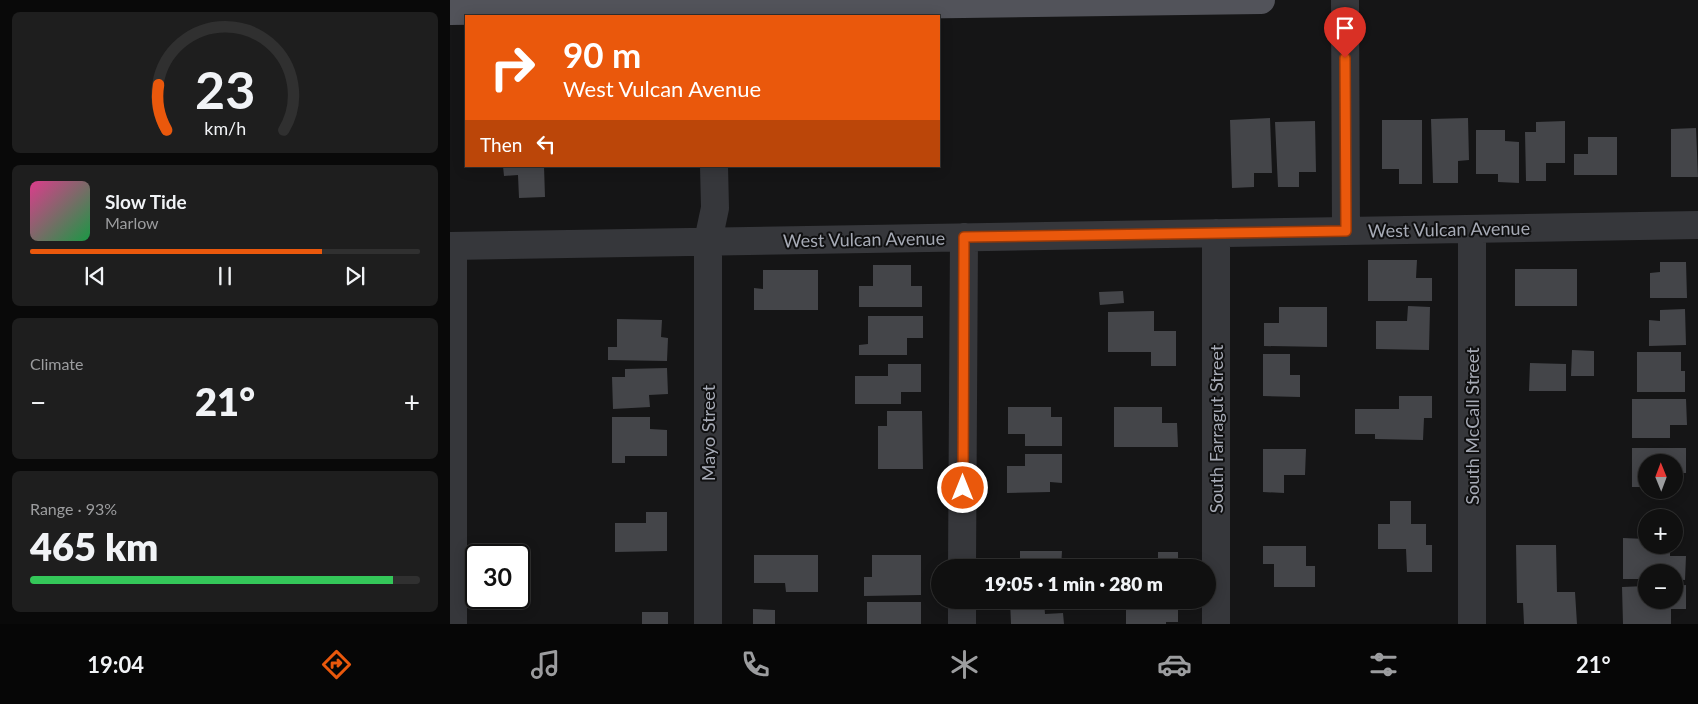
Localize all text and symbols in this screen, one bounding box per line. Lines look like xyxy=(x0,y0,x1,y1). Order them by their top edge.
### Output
pin xyxy=(1324,7,1366,58)
icon: arrive xyxy=(1331,14,1359,42)
text: 90 m xyxy=(563,33,641,75)
icon: right xyxy=(480,35,545,100)
text: 23 xyxy=(195,58,255,120)
text: West Vulcan Avenue xyxy=(563,75,761,102)
text: km/h xyxy=(204,117,246,139)
icon: left xyxy=(532,130,560,158)
text: Then xyxy=(480,133,522,156)
text: Slow Tide xyxy=(105,190,187,213)
text: Marlow xyxy=(105,213,159,232)
street label: West Vulcan Avenue xyxy=(1368,217,1530,241)
street label: West Vulcan Avenue xyxy=(783,227,945,251)
icon: previous xyxy=(81,262,109,290)
icon: pause xyxy=(211,262,239,290)
icon: next xyxy=(341,262,369,290)
street label: South Farragut Street xyxy=(1205,344,1227,513)
street label: South McCall Street xyxy=(1461,347,1483,505)
text: Climate xyxy=(30,354,83,373)
text: 21° xyxy=(195,378,255,424)
street label: Mayo Street xyxy=(697,384,719,481)
text: − xyxy=(30,385,46,419)
text: + xyxy=(404,385,420,419)
north arrow xyxy=(1638,454,1682,499)
map controls xyxy=(1638,454,1683,609)
position arrow xyxy=(936,461,988,513)
text: Range · 93% xyxy=(30,499,117,518)
button: + xyxy=(1638,509,1683,554)
text: 465 km xyxy=(30,523,158,569)
speed limit sign: 30 xyxy=(465,544,530,609)
button: − xyxy=(1638,564,1683,609)
text: 19:05 · 1 min · 280 m xyxy=(984,572,1163,595)
icon: directions xyxy=(319,647,354,682)
icon: music xyxy=(528,647,563,682)
icon: phone xyxy=(738,647,773,682)
icon: climate xyxy=(947,647,982,682)
icon: car xyxy=(1157,647,1192,682)
icon: filters xyxy=(1366,647,1401,682)
text: 19:04 xyxy=(87,651,144,678)
text: 21° xyxy=(1576,651,1611,678)

